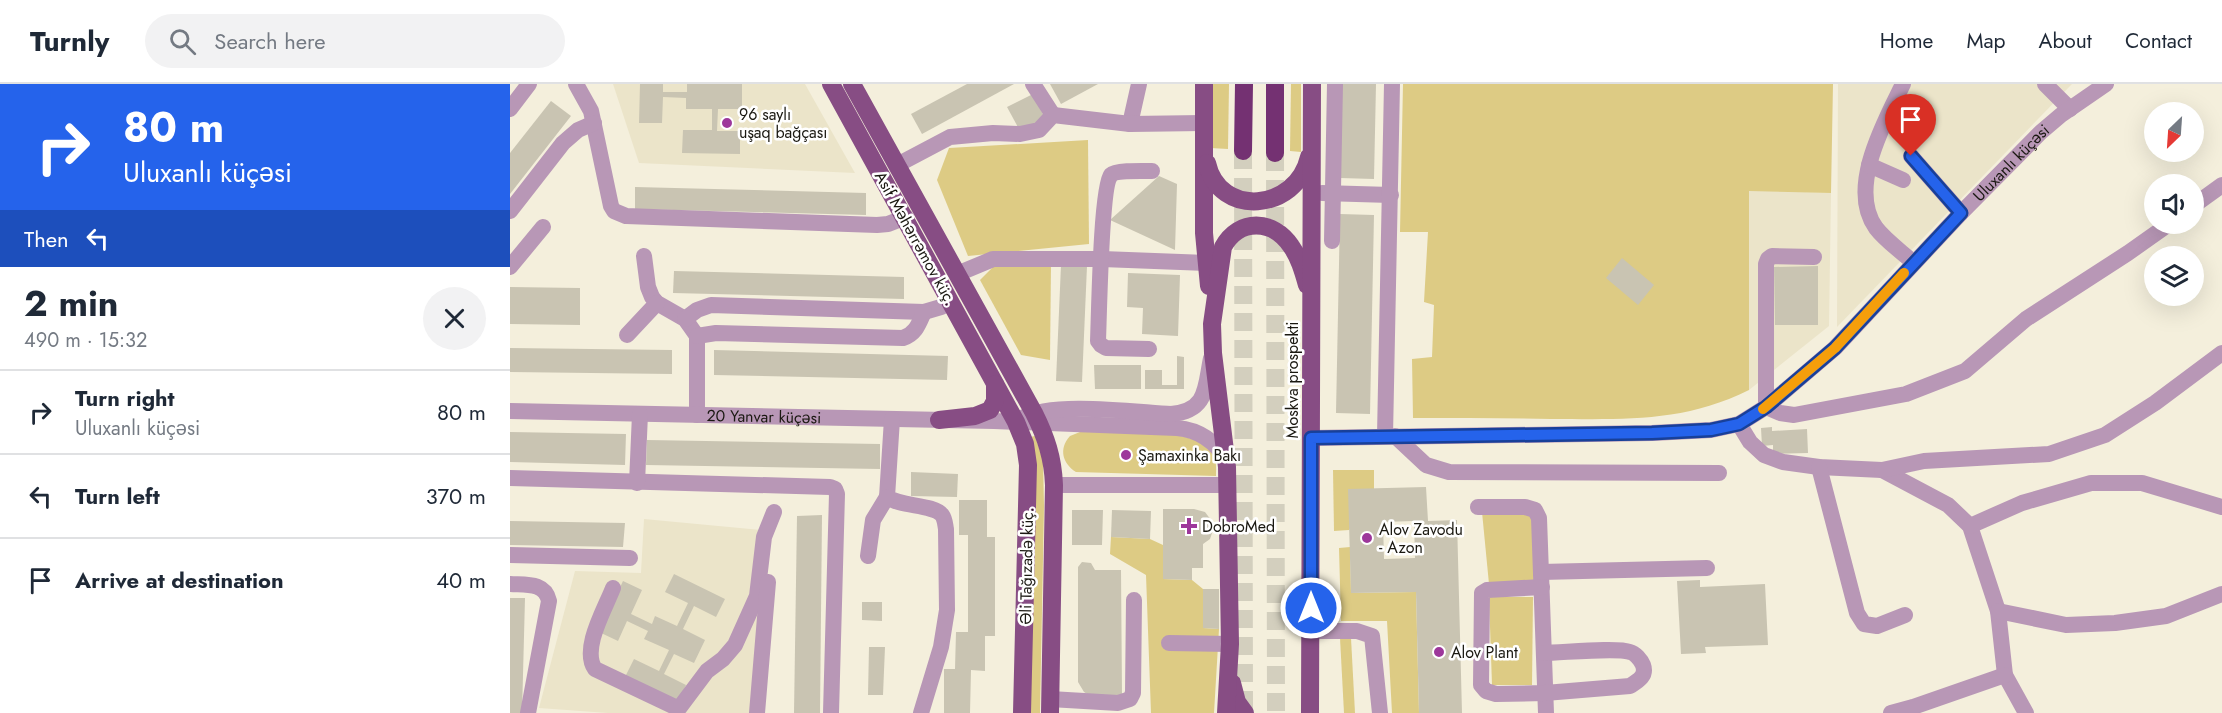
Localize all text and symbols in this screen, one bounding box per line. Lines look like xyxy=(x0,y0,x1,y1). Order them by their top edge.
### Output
search box xyxy=(145,14,565,68)
text: Turnly xyxy=(30,21,109,62)
icon: search xyxy=(166,25,199,58)
text: Search here xyxy=(214,25,326,57)
text: Home xyxy=(1880,26,1933,56)
text: Map xyxy=(1966,26,2006,56)
text: About xyxy=(2039,26,2092,56)
text: Contact xyxy=(2125,26,2192,56)
pin xyxy=(1885,94,1936,156)
text: 80 m xyxy=(123,97,224,158)
north arrow xyxy=(2144,102,2204,162)
map controls xyxy=(2144,102,2204,306)
place label: 96 saylı uşaq bağçası xyxy=(739,103,827,144)
icon: arrive xyxy=(1894,103,1927,136)
icon: right xyxy=(24,108,102,186)
marker: 96 saylı uşaq bağçası xyxy=(720,116,734,130)
street label: Uluxanlı küçəsi xyxy=(1968,119,2054,207)
text: Uluxanlı küçəsi xyxy=(123,153,292,192)
street label: Asif Məhərrəmov küç. xyxy=(869,167,962,310)
button: sound xyxy=(2144,174,2204,234)
icon: left xyxy=(81,222,114,255)
text: Then xyxy=(24,223,69,255)
button: layers xyxy=(2144,246,2204,306)
text: 2 min xyxy=(24,277,119,329)
button: close xyxy=(423,287,486,350)
street label: Moskva prospekti xyxy=(1281,322,1304,438)
text: 490 m · 15:32 xyxy=(24,326,147,355)
text: Turn right xyxy=(75,382,175,414)
icon: right xyxy=(24,396,57,429)
text: 80 m xyxy=(437,396,486,428)
street label: 20 Yanvar küçəsi xyxy=(706,404,821,429)
text: Uluxanlı küçəsi xyxy=(75,414,200,443)
place label: Şamaxinka Bakı xyxy=(1138,444,1241,467)
marker: Şamaxinka Bakı xyxy=(1119,448,1133,462)
icon: left xyxy=(24,480,57,513)
text: Turn left xyxy=(75,480,160,512)
text: 370 m xyxy=(426,480,486,512)
street label: Əli Tağızadə küç. xyxy=(1014,507,1039,625)
place label: DobroMed xyxy=(1202,515,1275,538)
marker: DobroMed xyxy=(1180,517,1198,535)
place label: Alov Zavodu - Azon xyxy=(1379,518,1463,559)
marker: Alov Zavodu - Azon xyxy=(1360,531,1374,545)
icon: arrive xyxy=(24,564,57,597)
text: Arrive at destination xyxy=(75,564,284,596)
text: 40 m xyxy=(436,564,486,596)
position arrow xyxy=(1279,576,1343,640)
place label: Alov Plant xyxy=(1451,641,1518,664)
marker: Alov Plant xyxy=(1432,645,1446,659)

